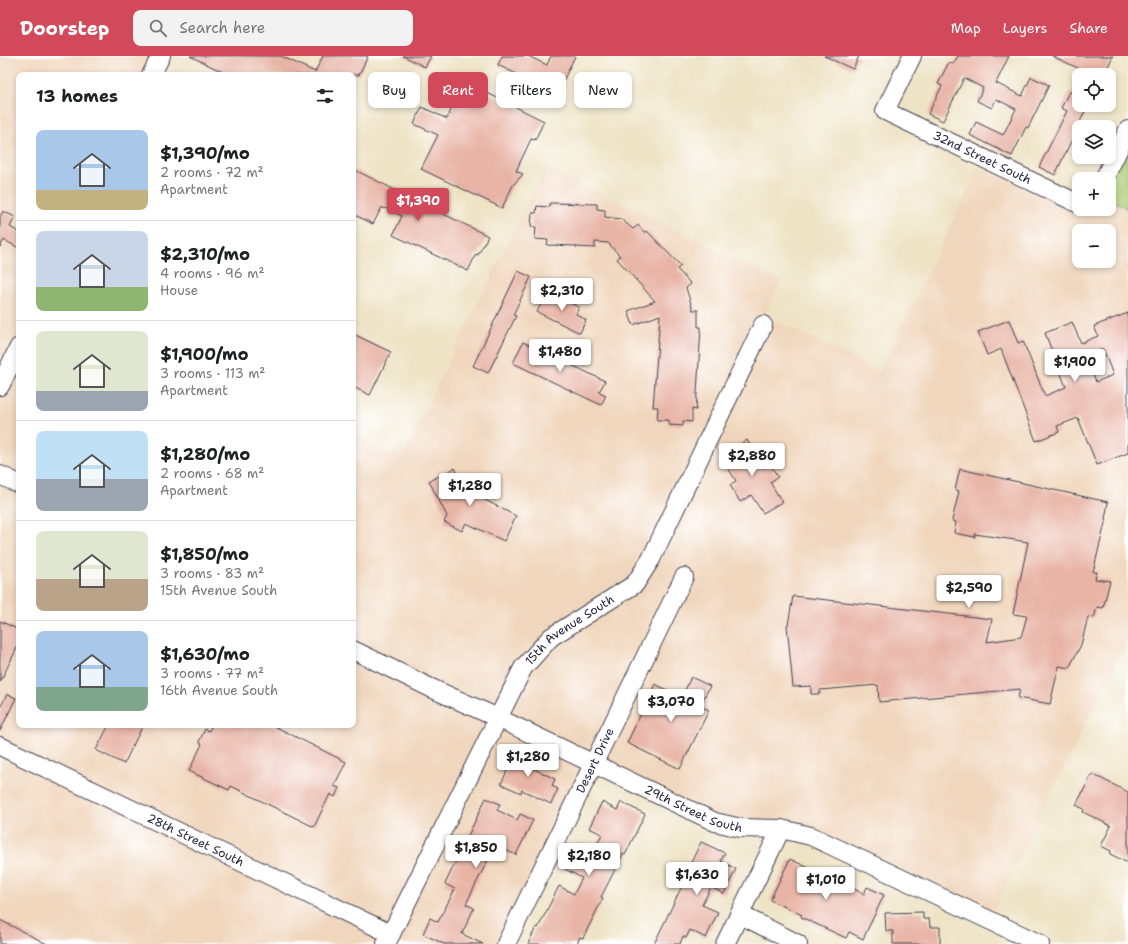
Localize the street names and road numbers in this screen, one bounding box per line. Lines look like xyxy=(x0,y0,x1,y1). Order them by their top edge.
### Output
street label: 32nd Street South xyxy=(930,127,1034,188)
street label: 15th Avenue South xyxy=(521,591,617,668)
street label: Desert Drive xyxy=(572,725,618,796)
street label: 29th Street South xyxy=(642,781,744,836)
street label: 28th Street South xyxy=(145,810,247,870)

